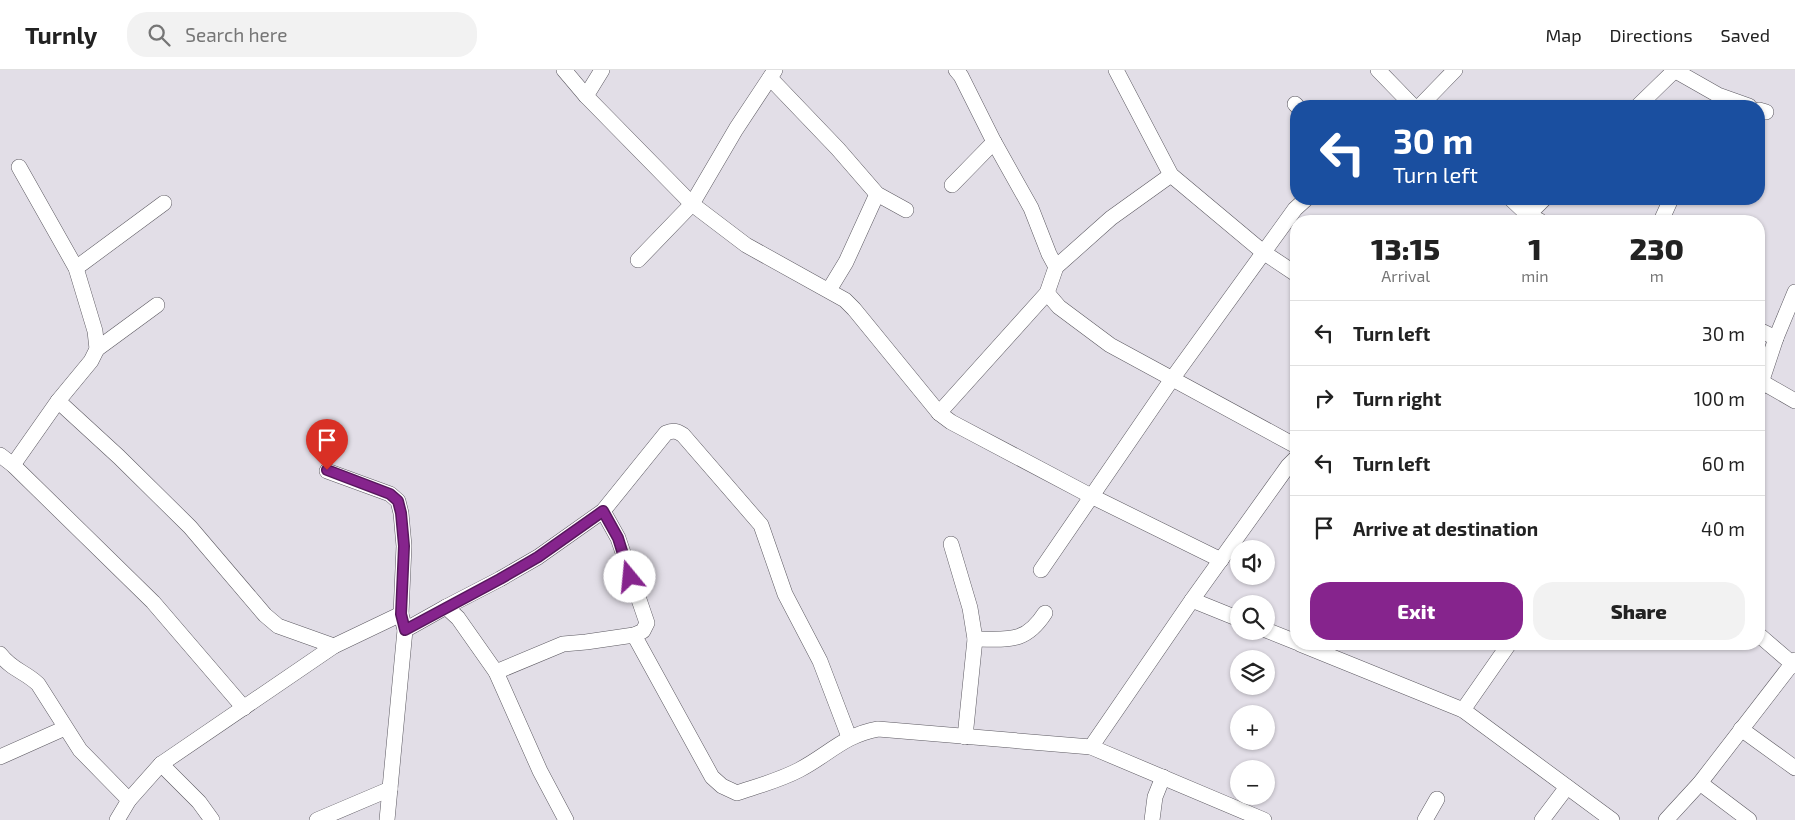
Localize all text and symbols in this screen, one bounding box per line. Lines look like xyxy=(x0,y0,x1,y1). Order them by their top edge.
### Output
search box xyxy=(127,12,477,57)
text: Turnly xyxy=(25,20,97,49)
icon: search xyxy=(145,21,173,49)
text: Search here xyxy=(185,23,287,46)
text: Map xyxy=(1545,24,1582,46)
text: Directions xyxy=(1610,24,1693,46)
text: Saved xyxy=(1721,24,1770,46)
text: 30 m xyxy=(1393,119,1473,161)
icon: left xyxy=(1310,120,1375,185)
text: Turn left xyxy=(1393,161,1478,187)
text: 13:15 xyxy=(1371,230,1440,266)
text: 1 xyxy=(1528,230,1542,266)
text: 230 xyxy=(1630,230,1684,266)
text: Arrival xyxy=(1381,266,1430,285)
text: min xyxy=(1521,266,1549,285)
text: m xyxy=(1650,266,1664,285)
icon: left xyxy=(1310,319,1338,347)
text: Turn left xyxy=(1353,322,1430,345)
text: 30 m xyxy=(1702,322,1745,345)
icon: right xyxy=(1310,384,1338,412)
text: Turn right xyxy=(1353,387,1441,410)
text: 100 m xyxy=(1694,387,1745,410)
pin xyxy=(306,419,348,470)
icon: arrive xyxy=(313,426,341,454)
icon: left xyxy=(1310,449,1338,477)
text: Turn left xyxy=(1353,452,1430,475)
text: 60 m xyxy=(1702,452,1745,475)
icon: arrive xyxy=(1310,514,1338,542)
text: Arrive at destination xyxy=(1353,517,1538,540)
text: 40 m xyxy=(1701,517,1745,540)
map controls xyxy=(1230,540,1275,805)
button: sound xyxy=(1230,540,1275,585)
position arrow xyxy=(603,550,655,602)
button: Exit xyxy=(1310,582,1523,640)
button: Share xyxy=(1533,582,1745,640)
button: search xyxy=(1230,595,1275,640)
button: layers xyxy=(1230,650,1275,695)
button: + xyxy=(1230,705,1275,750)
button: − xyxy=(1230,760,1275,805)

